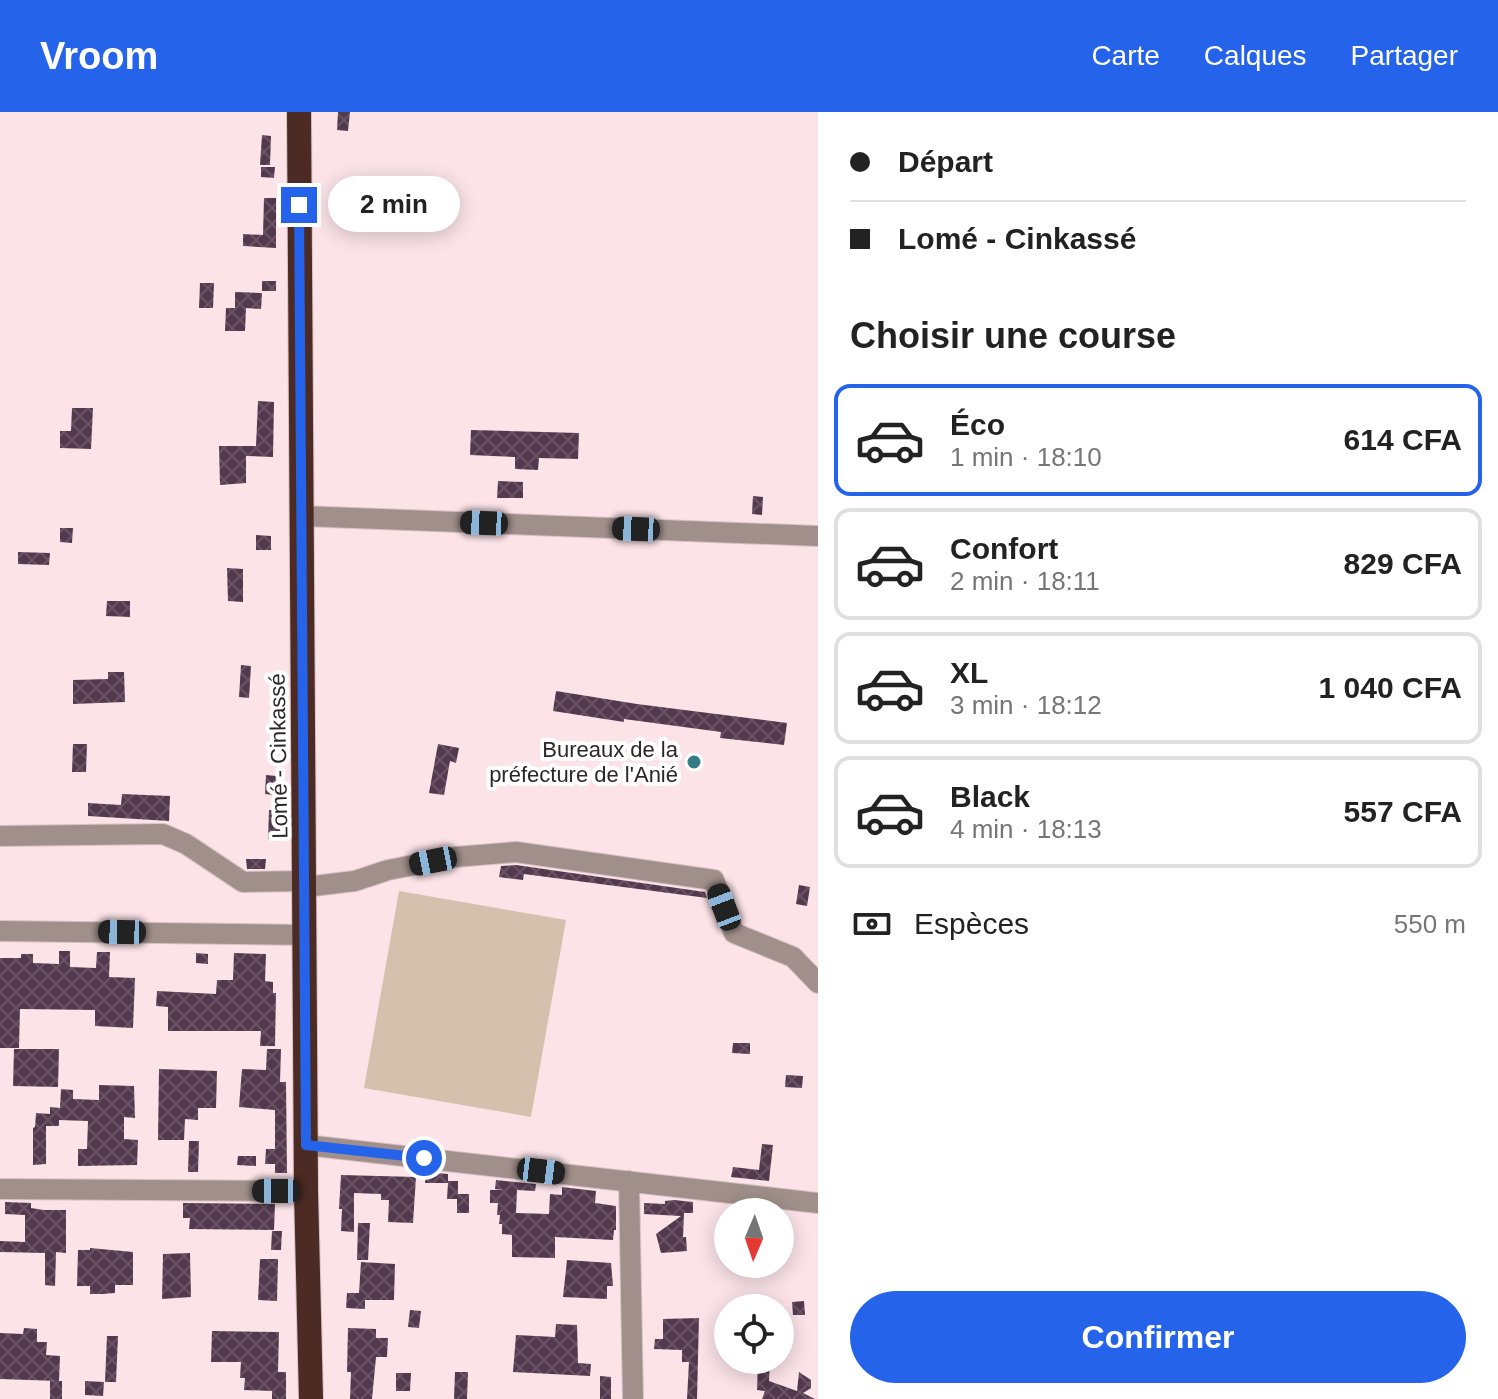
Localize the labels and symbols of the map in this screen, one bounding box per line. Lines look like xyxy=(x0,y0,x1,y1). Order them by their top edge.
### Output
callout: 2 min xyxy=(327,177,459,233)
route end xyxy=(281,187,317,223)
car xyxy=(460,510,508,536)
car xyxy=(612,516,660,542)
street label: Lomé - Cinkassé xyxy=(265,673,292,839)
place label: Bureaux de la préfecture de l'Anié xyxy=(489,737,679,787)
marker: Bureaux de la préfecture de l'Anié xyxy=(685,753,703,771)
car xyxy=(407,845,459,877)
car xyxy=(704,880,744,934)
car xyxy=(98,920,146,944)
route start xyxy=(406,1140,442,1176)
car xyxy=(516,1156,566,1186)
car xyxy=(252,1179,300,1203)
north arrow xyxy=(714,1198,794,1278)

